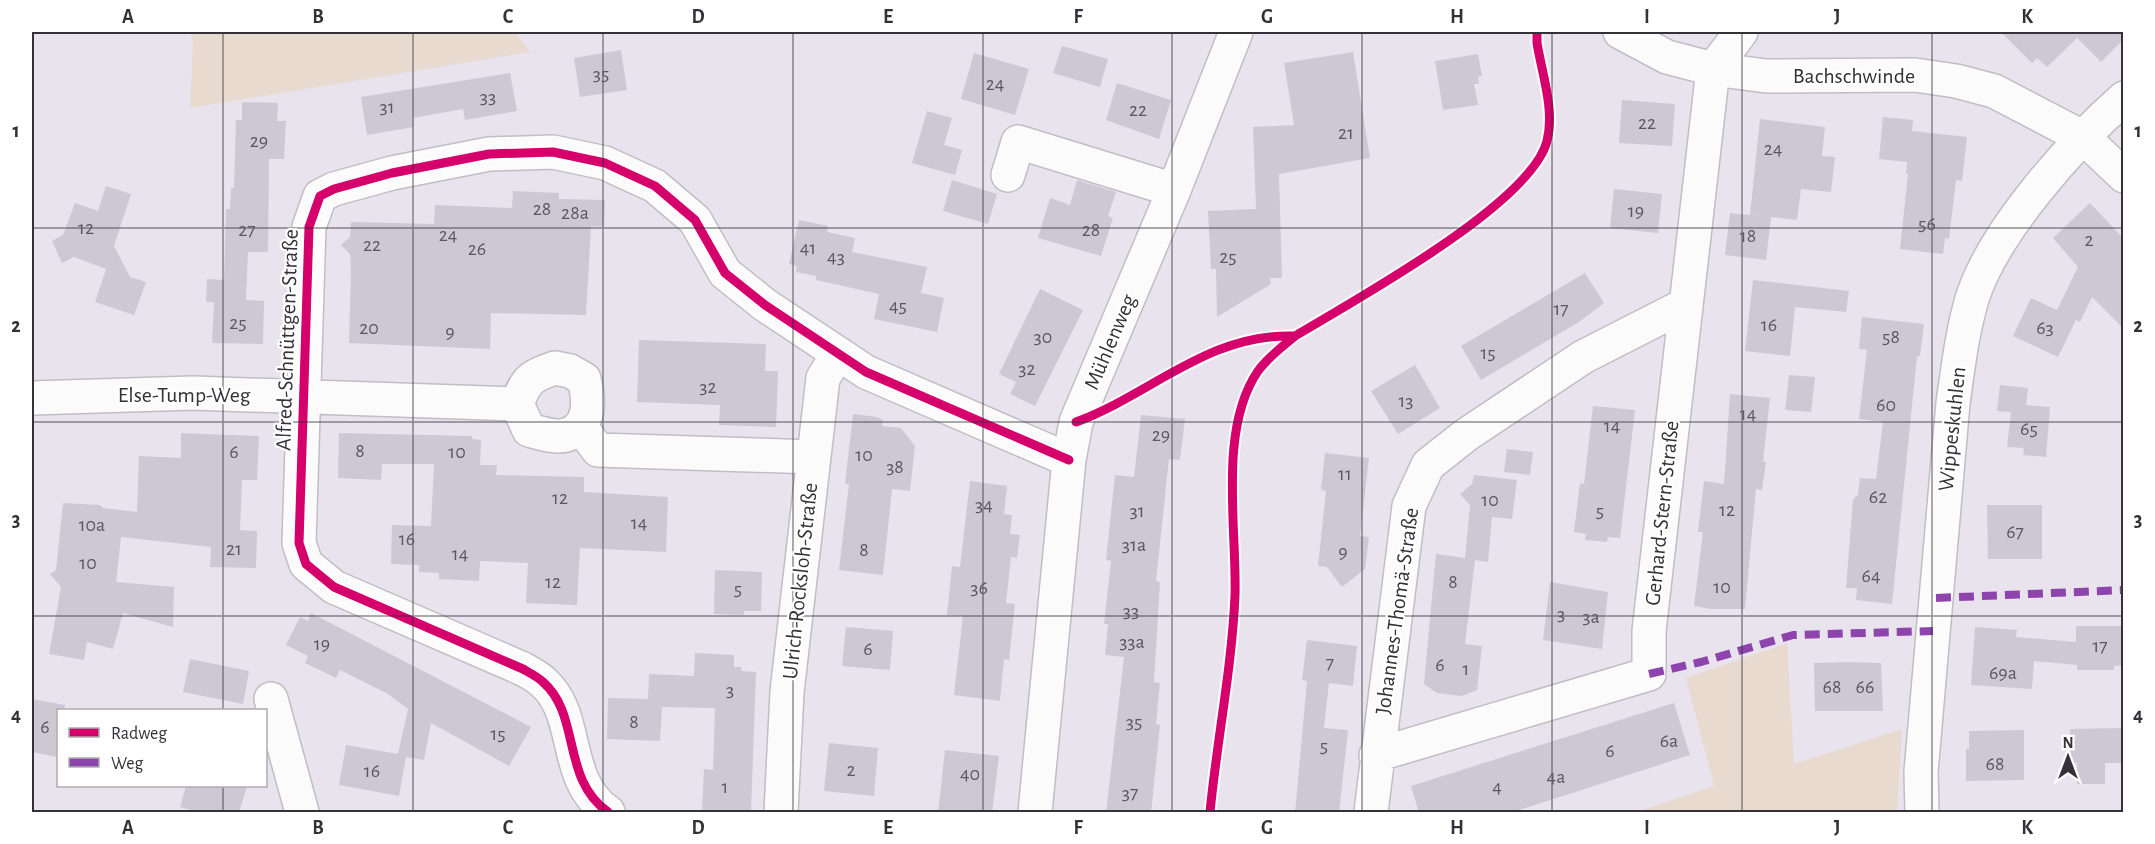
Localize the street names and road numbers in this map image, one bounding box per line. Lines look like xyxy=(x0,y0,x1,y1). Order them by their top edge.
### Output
street label: Bachschwinde xyxy=(1793,65,1915,87)
street label: Alfred-Schnüttgen-Straße xyxy=(272,229,302,451)
street label: Mühlenweg xyxy=(1080,291,1140,393)
street label: Wippeskuhlen xyxy=(1935,366,1969,492)
street label: Else-Tump-Weg xyxy=(118,384,251,406)
street label: Gerhard-Stern-Straße xyxy=(1641,419,1683,607)
street label: Ulrich-Rocksloh-Straße xyxy=(779,482,821,680)
street label: Johannes-Thomä-Straße xyxy=(1372,506,1422,716)

